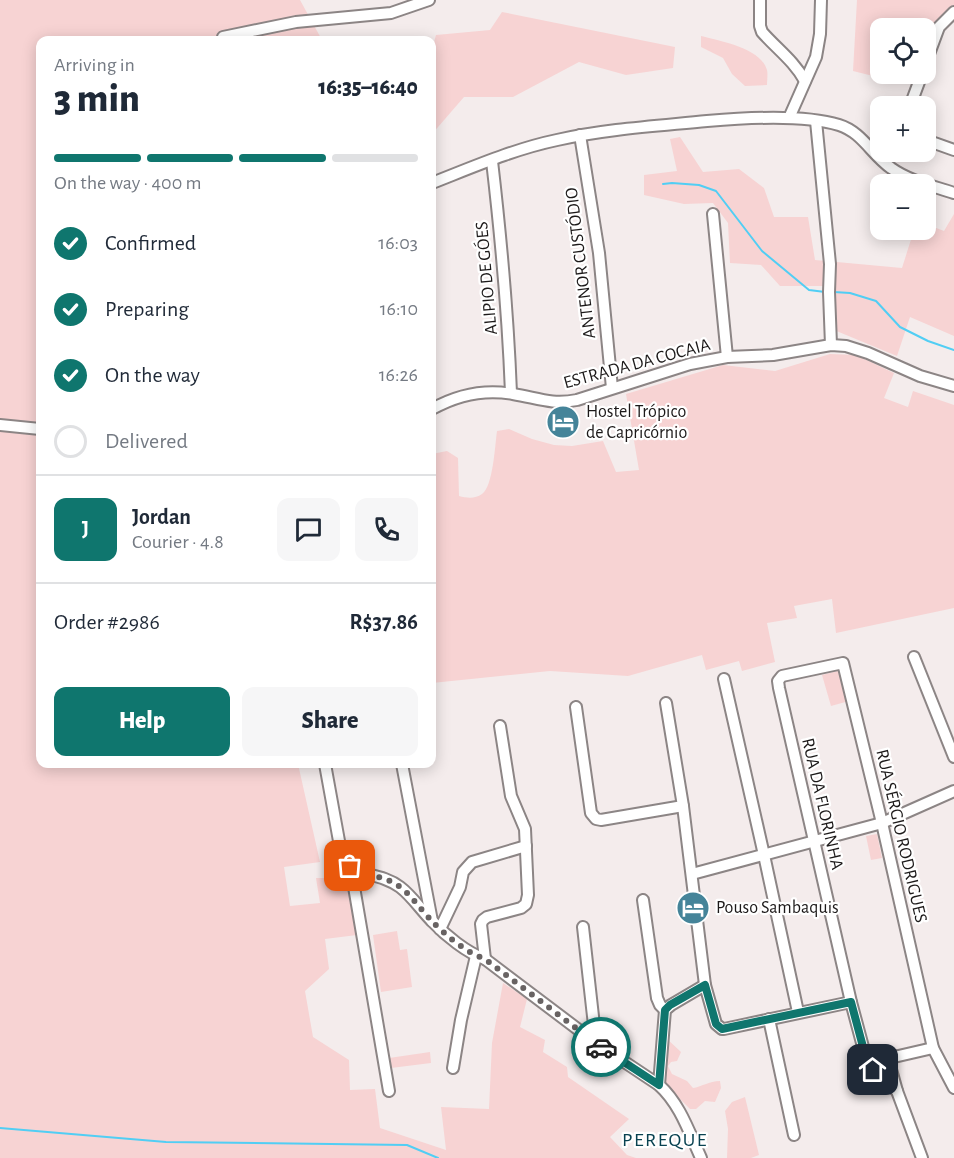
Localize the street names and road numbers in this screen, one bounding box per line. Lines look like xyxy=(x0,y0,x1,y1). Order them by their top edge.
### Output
street label: ANTENOR CUSTÓDIO xyxy=(560,186,599,340)
street label: ALIPIO DE GÓES xyxy=(470,221,501,336)
street label: ESTRADA DA COCAIA xyxy=(562,336,713,392)
street label: RUA DA FLORINHA xyxy=(798,736,846,872)
street label: RUA SÉRGIO RODRIGUES xyxy=(872,747,933,924)

